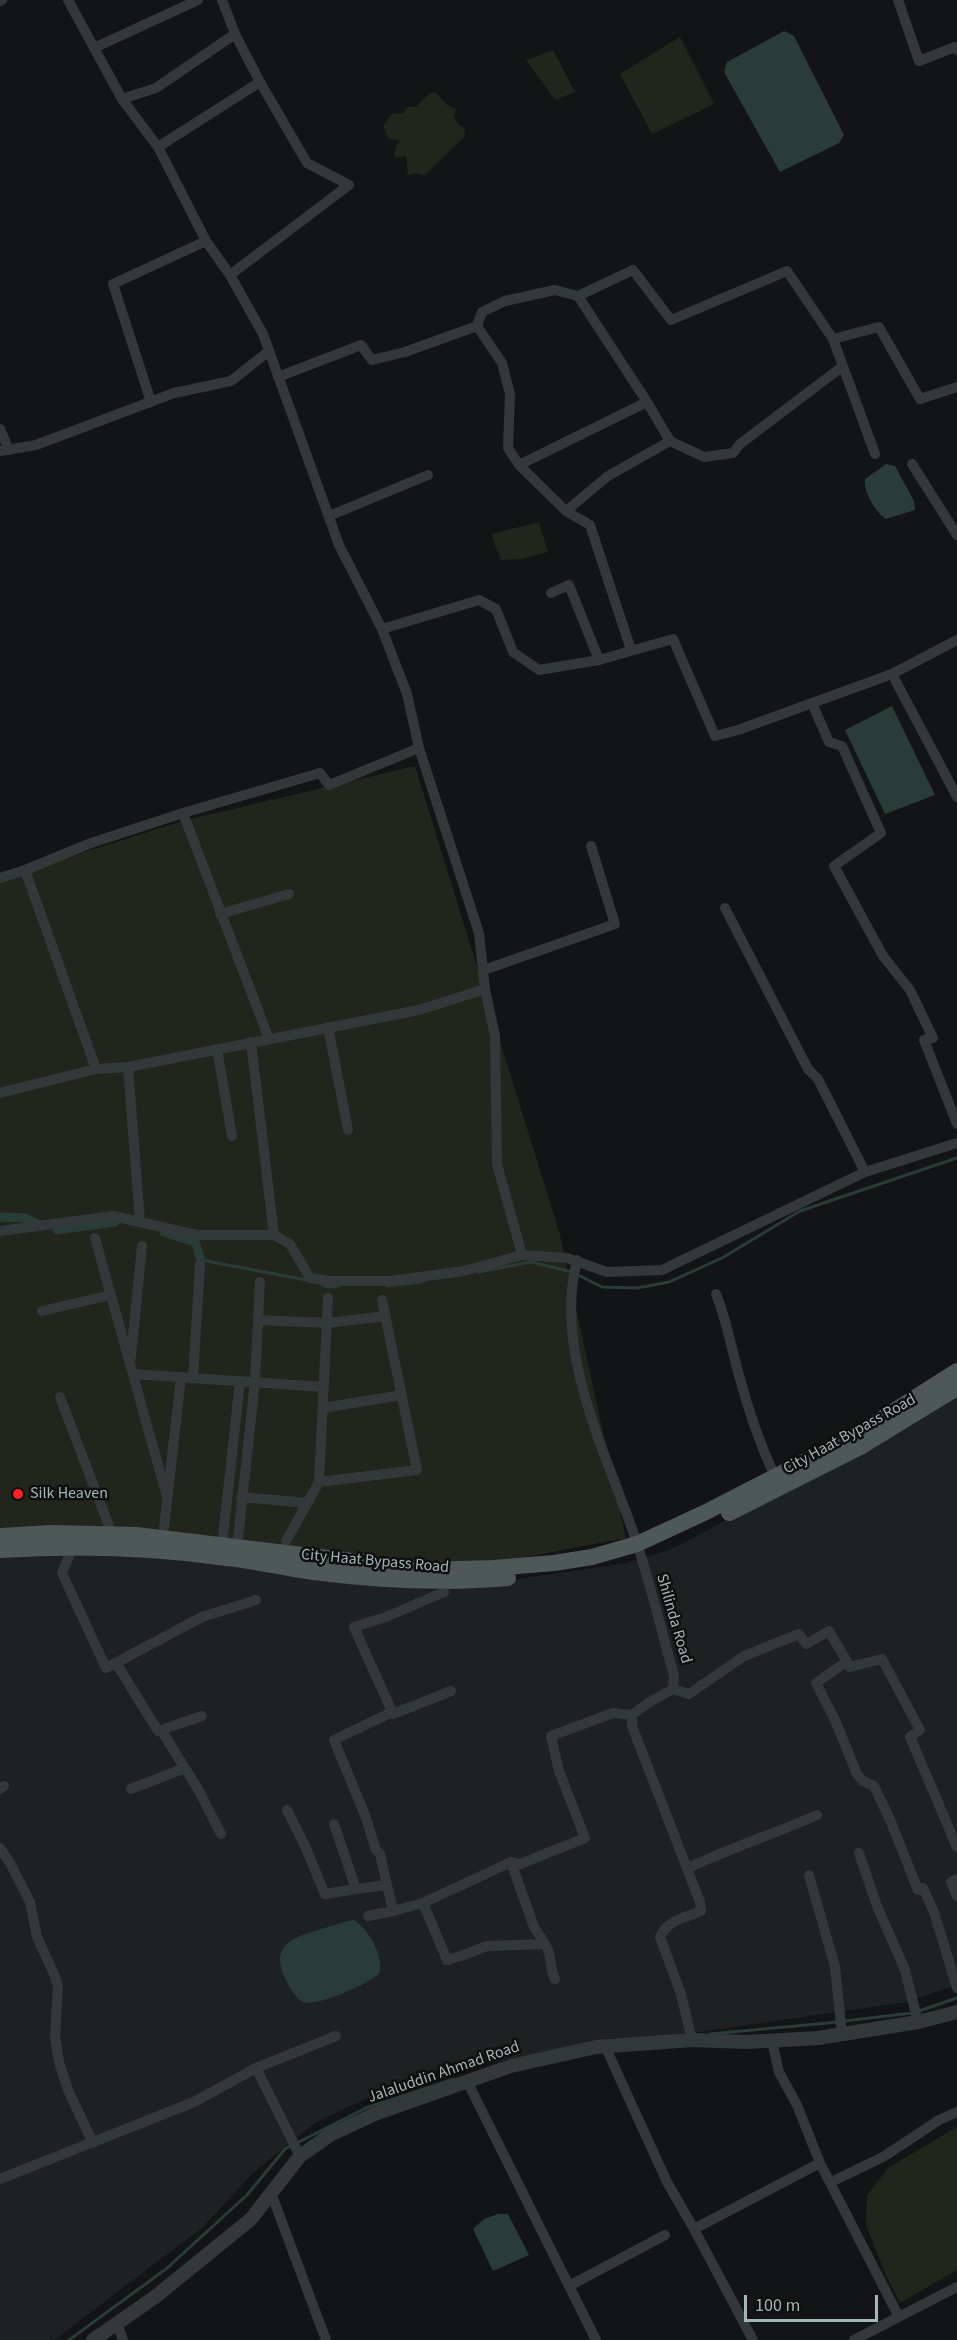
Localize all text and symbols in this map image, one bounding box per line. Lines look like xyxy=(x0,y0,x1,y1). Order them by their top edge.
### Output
street label: City Haat Bypass Road xyxy=(780,1391,920,1479)
place label: Silk Heaven xyxy=(30,1484,108,1504)
marker: Silk Heaven xyxy=(11,1487,25,1501)
street label: City Haat Bypass Road xyxy=(300,1546,450,1578)
street label: Shilinda Road xyxy=(651,1572,695,1666)
street label: Jalaluddin Ahmad Road xyxy=(365,2038,523,2108)
scale bar xyxy=(747,2283,880,2321)
text: 100 m xyxy=(755,2293,800,2318)

